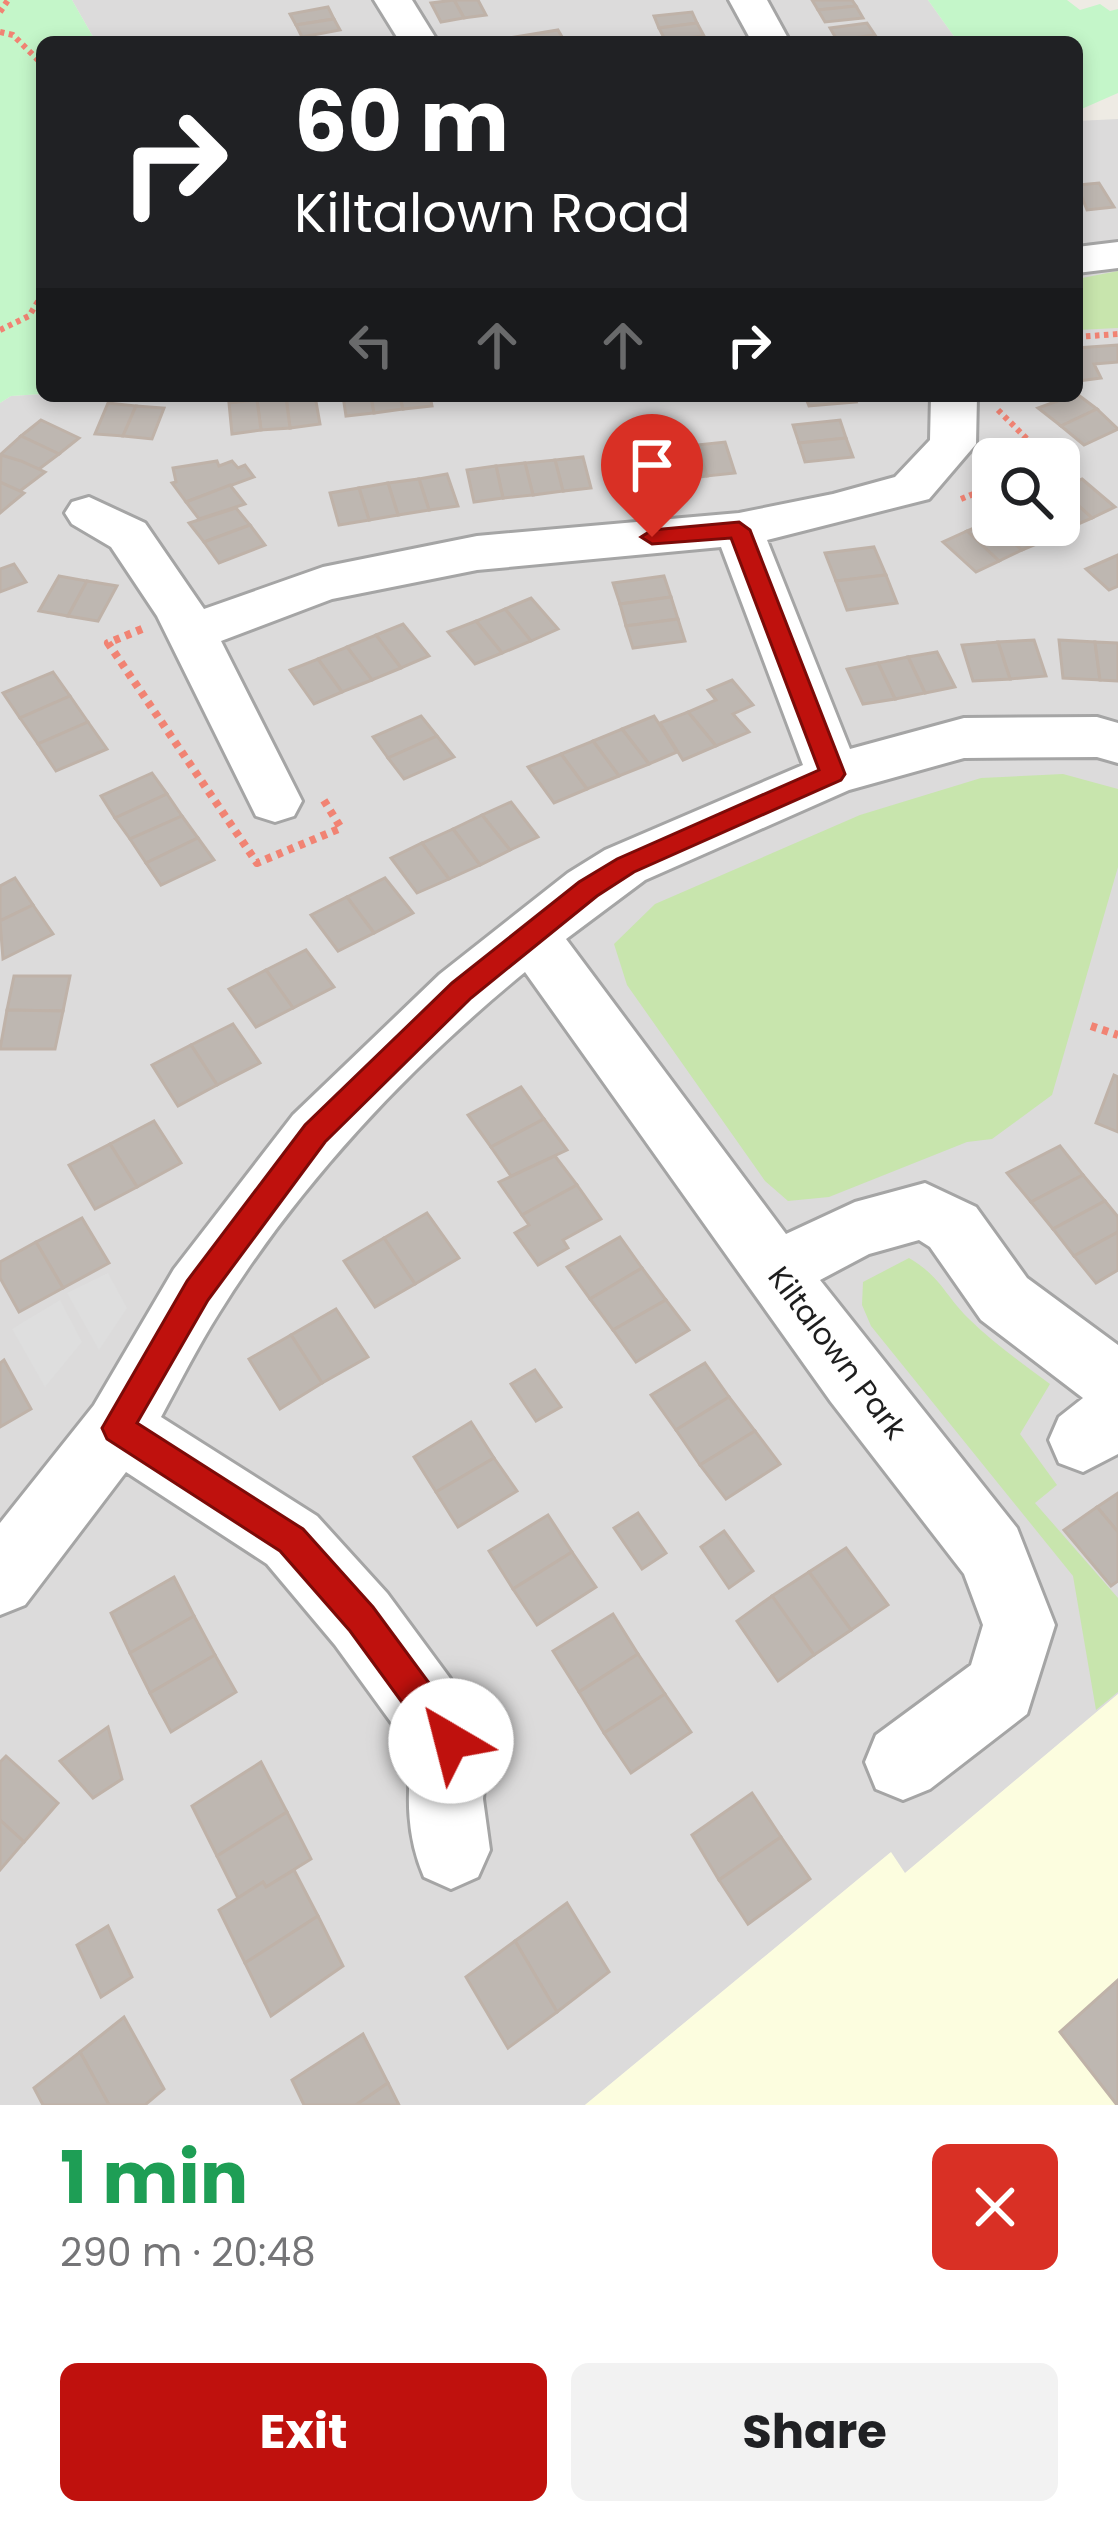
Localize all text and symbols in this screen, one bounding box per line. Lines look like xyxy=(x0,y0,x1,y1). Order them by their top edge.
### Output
text: 60 m xyxy=(294,63,509,180)
icon: right xyxy=(96,84,252,240)
text: Kiltalown Road xyxy=(294,175,691,251)
icon: left xyxy=(338,312,404,378)
icon: ahead xyxy=(464,312,530,378)
icon: ahead xyxy=(590,312,656,378)
icon: right xyxy=(716,312,782,378)
pin xyxy=(601,414,703,537)
icon: arrive xyxy=(619,432,685,498)
map controls xyxy=(972,438,1080,546)
button: search xyxy=(972,438,1080,546)
street label: Kiltalown Park xyxy=(758,1257,917,1449)
position arrow xyxy=(388,1678,514,1804)
text: 1 min xyxy=(60,2127,248,2228)
button: close xyxy=(932,2144,1058,2270)
text: 290 m · 20:48 xyxy=(60,2225,316,2280)
button: Exit xyxy=(60,2363,547,2501)
button: Share xyxy=(571,2363,1058,2501)

